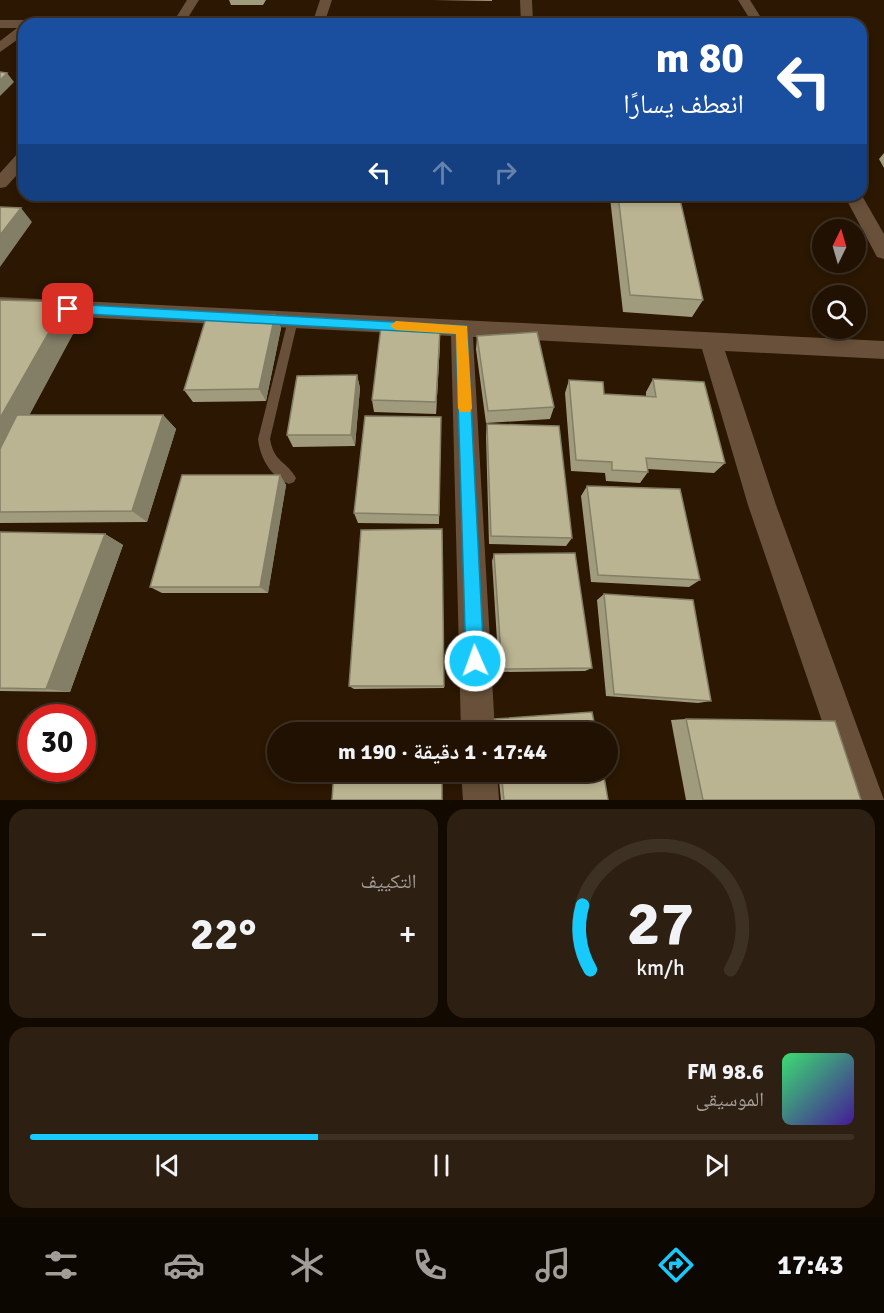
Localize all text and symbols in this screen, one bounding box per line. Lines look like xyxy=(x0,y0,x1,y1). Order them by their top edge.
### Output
text: 80 m xyxy=(655,33,744,84)
icon: left xyxy=(765,42,843,120)
text: انعطف يسارًا xyxy=(623,88,744,121)
icon: left xyxy=(363,156,396,189)
icon: ahead xyxy=(426,156,459,189)
icon: right xyxy=(489,156,522,189)
north arrow xyxy=(812,219,866,273)
map controls xyxy=(812,219,866,339)
pin xyxy=(42,283,93,334)
button: search xyxy=(812,285,866,339)
icon: arrive xyxy=(51,292,84,325)
position arrow xyxy=(443,629,507,693)
speed limit sign: 30 xyxy=(18,704,96,782)
text: 17:44 · 1 دقيقة · 190 m xyxy=(338,738,547,765)
text: التكييف xyxy=(360,869,417,894)
text: 27 xyxy=(627,885,694,962)
text: 22° xyxy=(190,907,257,962)
text: − xyxy=(30,914,48,955)
text: + xyxy=(399,914,416,955)
text: km/h xyxy=(636,956,685,982)
text: 98.6 FM xyxy=(687,1058,764,1085)
text: الموسيقى xyxy=(696,1087,764,1112)
icon: previous xyxy=(151,1149,184,1182)
icon: pause xyxy=(425,1149,458,1182)
icon: next xyxy=(700,1149,733,1182)
icon: filters xyxy=(40,1244,82,1286)
icon: car xyxy=(163,1244,205,1286)
icon: climate xyxy=(286,1244,328,1286)
icon: phone xyxy=(409,1244,451,1286)
icon: music xyxy=(532,1244,574,1286)
icon: directions xyxy=(655,1244,697,1286)
text: 17:43 xyxy=(777,1249,844,1282)

